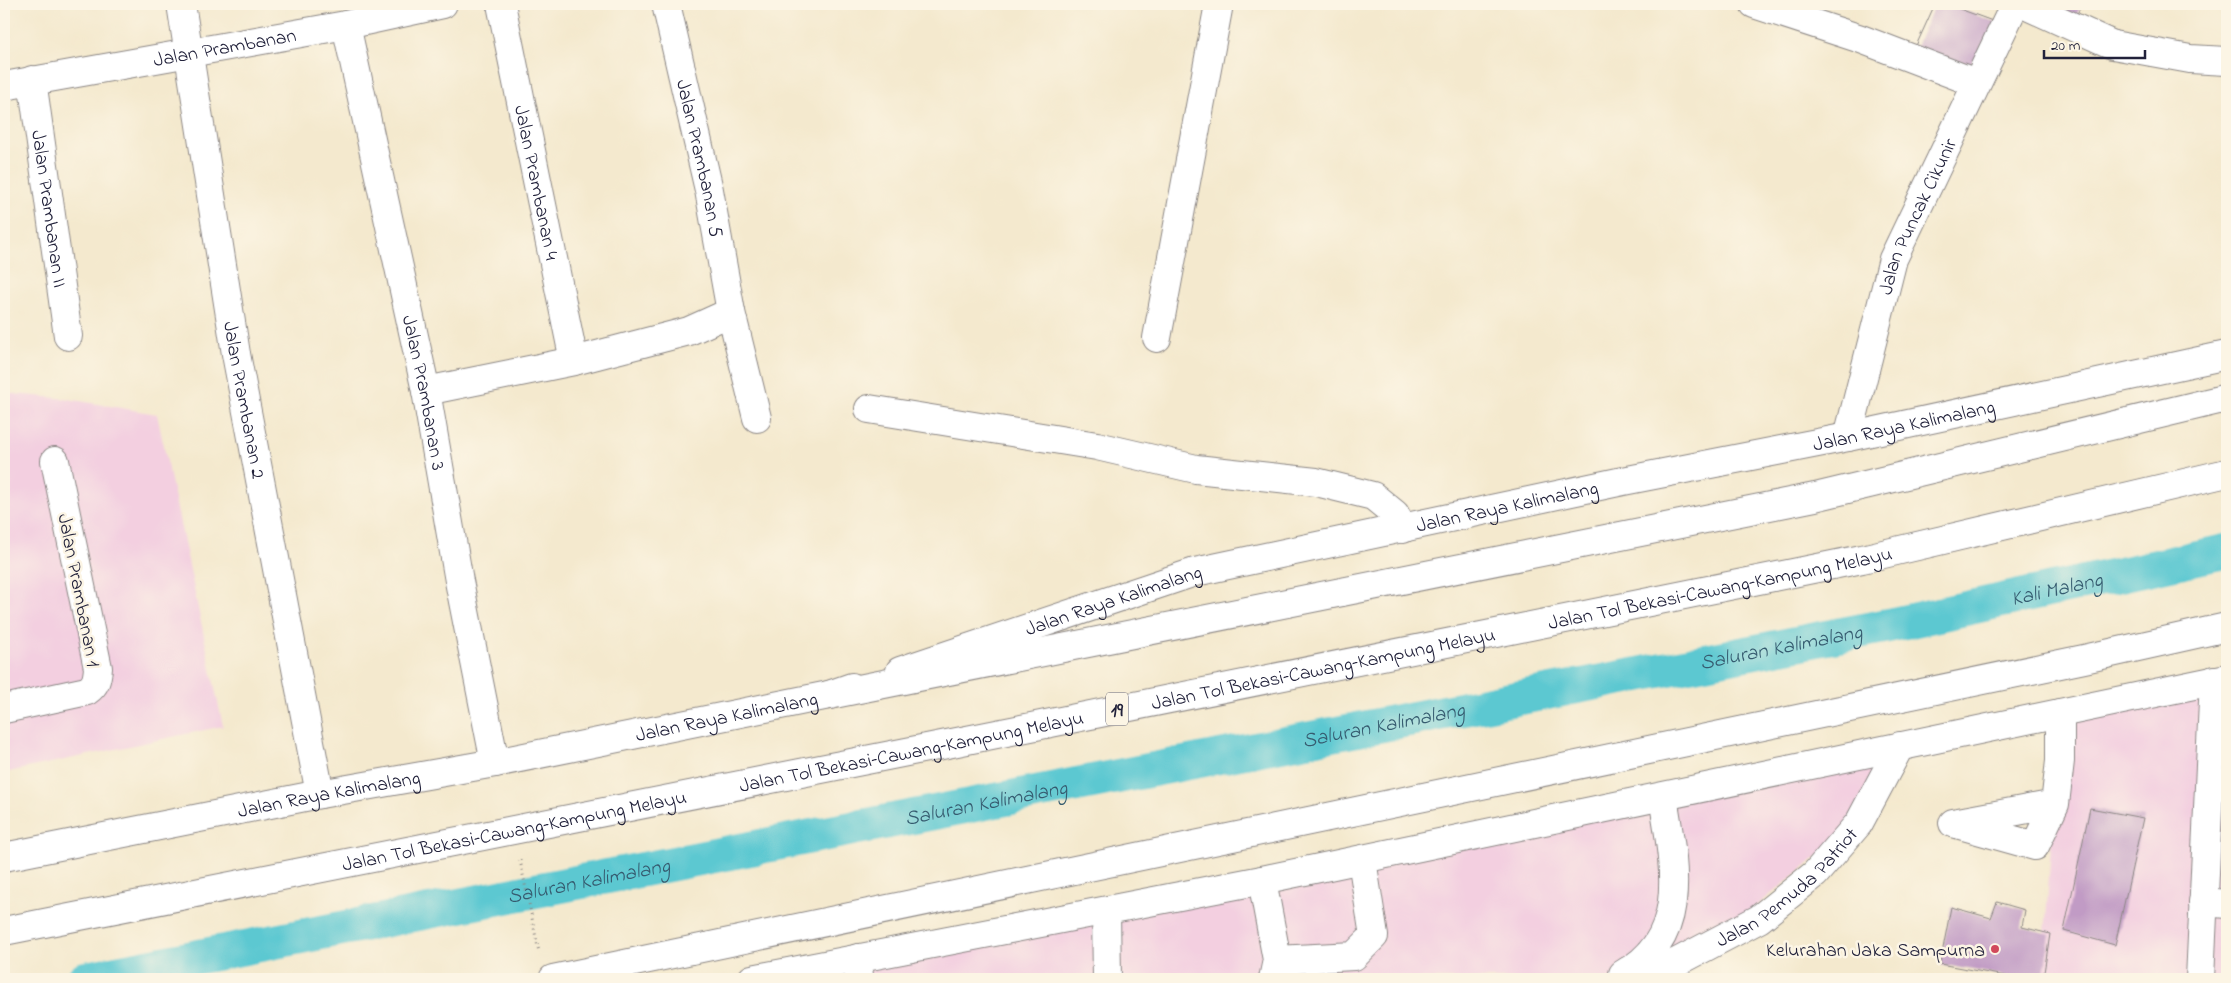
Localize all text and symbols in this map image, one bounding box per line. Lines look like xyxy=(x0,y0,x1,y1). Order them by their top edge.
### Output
street label: Jalan Prambanan xyxy=(151,22,299,76)
scale bar xyxy=(2044,28,2145,60)
text: 20 m xyxy=(2051,35,2081,57)
street label: Jalan Prambanan 5 xyxy=(667,77,729,240)
street label: Jalan Prambanan 4 xyxy=(505,103,565,263)
street label: Jalan Prambanan II xyxy=(22,128,73,290)
street label: Jalan Puncak Cikunir xyxy=(1872,133,1966,298)
street label: Jalan Prambanan 3 xyxy=(393,313,452,473)
street label: Jalan Prambanan 2 xyxy=(214,320,272,481)
street label: Jalan Raya Kalimalang xyxy=(1811,394,1998,461)
street label: Jalan Raya Kalimalang xyxy=(1414,475,1601,542)
street label: Jalan Prambanan 1 xyxy=(48,511,107,670)
street label: Jalan Tol Bekasi–Cawang–Kampung Melayu xyxy=(1546,540,1895,639)
street label: Jalan Raya Kalimalang xyxy=(1022,559,1205,645)
water label: Kali Malang xyxy=(2009,566,2106,615)
water label: Saluran Kalimalang xyxy=(1697,618,1866,679)
street label: Jalan Tol Bekasi–Cawang–Kampung Melayu xyxy=(1149,621,1498,719)
street label: Jalan Raya Kalimalang xyxy=(633,686,821,751)
road number: 19 xyxy=(1106,692,1128,726)
water label: Saluran Kalimalang xyxy=(1300,696,1468,757)
street label: Jalan Tol Bekasi–Cawang–Kampung Melayu xyxy=(737,705,1086,802)
street label: Jalan Raya Kalimalang xyxy=(235,764,423,827)
water label: Saluran Kalimalang xyxy=(902,774,1071,835)
street label: Jalan Tol Bekasi–Cawang–Kampung Melayu xyxy=(340,784,689,881)
street label: Jalan Pemuda Patriot xyxy=(1711,822,1866,956)
water label: Saluran Kalimalang xyxy=(505,851,673,913)
place label: Kelurahan Jaka Sampurna xyxy=(1766,937,1985,966)
marker: Kelurahan Jaka Sampurna xyxy=(1989,943,2001,955)

